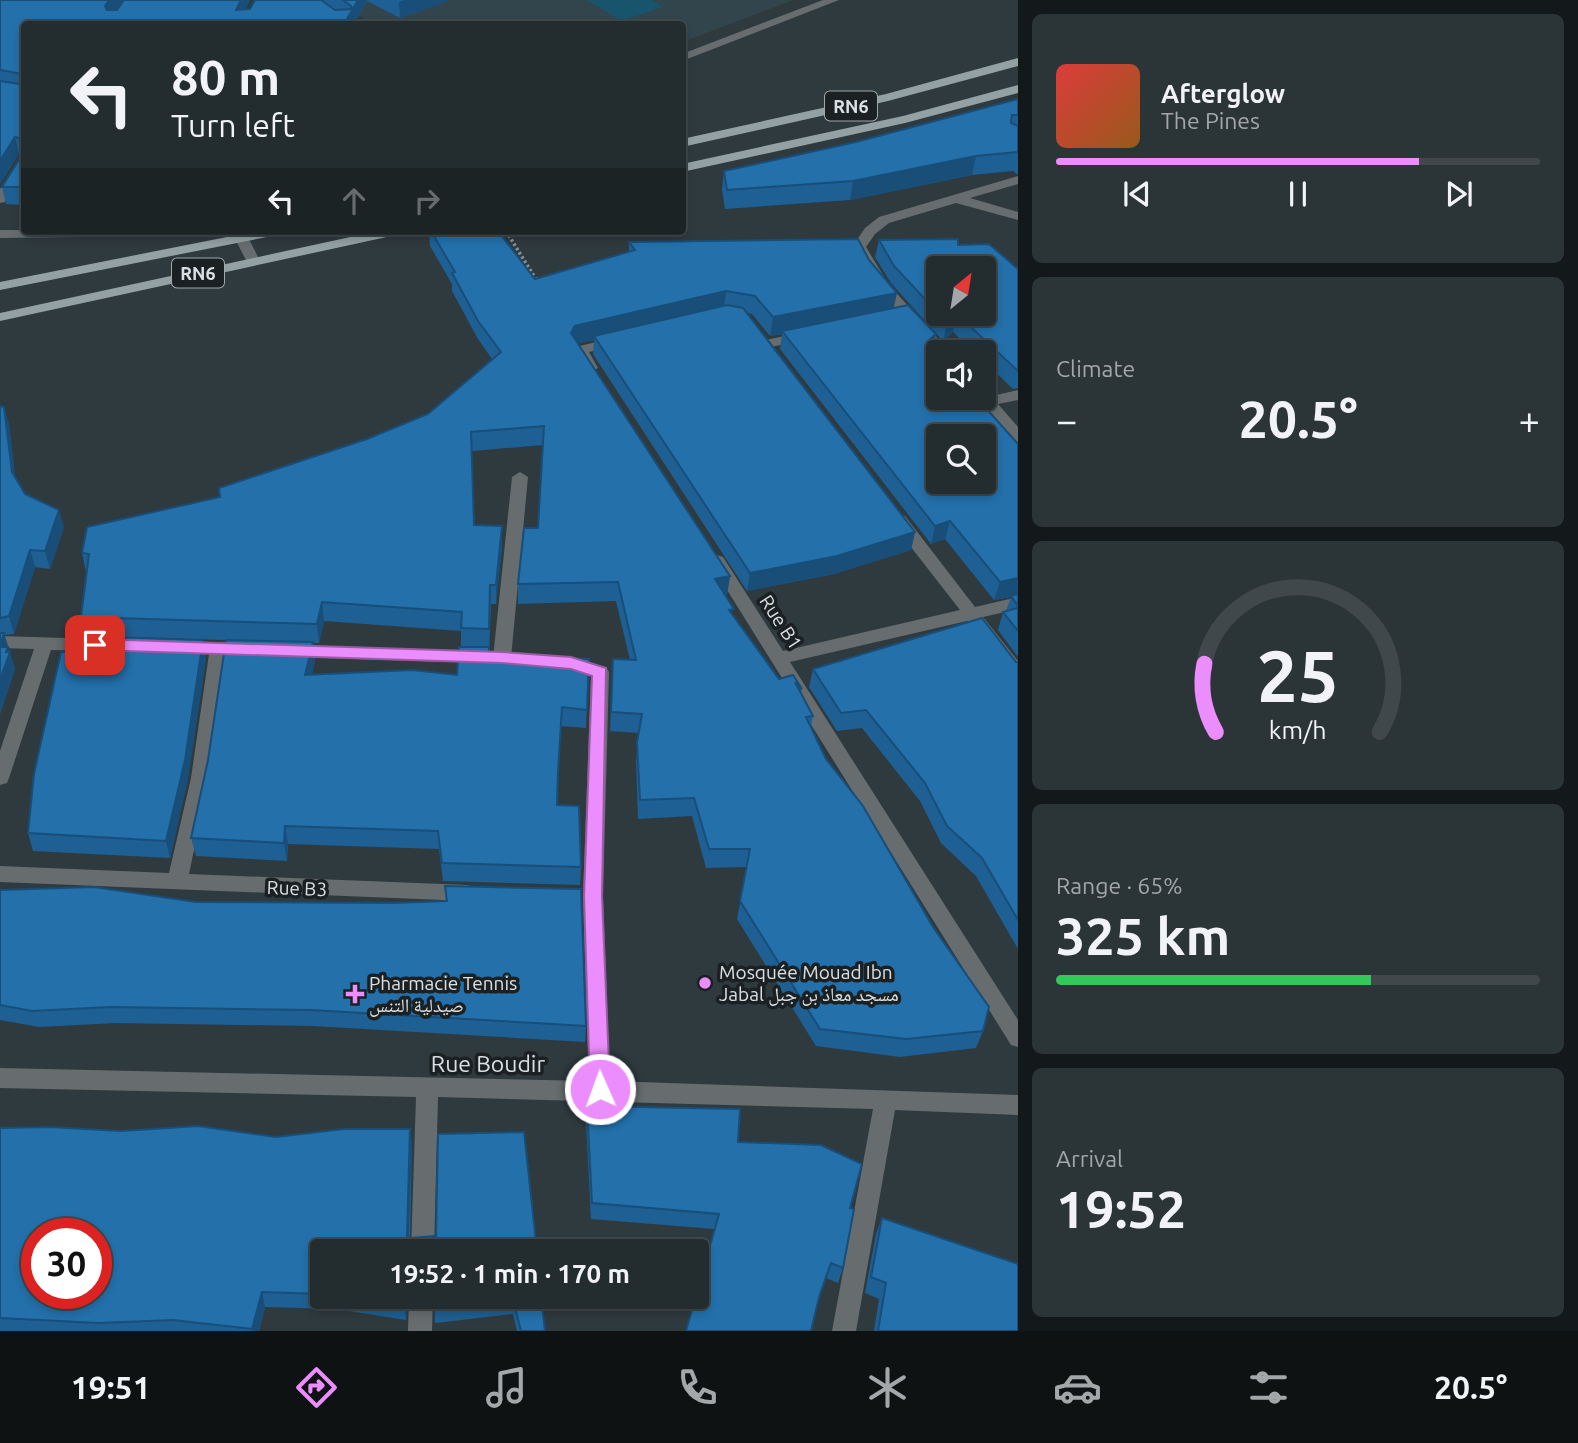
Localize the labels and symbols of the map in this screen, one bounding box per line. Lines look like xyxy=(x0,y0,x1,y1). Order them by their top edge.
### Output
road number: RN6 xyxy=(825,92,877,120)
north arrow xyxy=(926,256,996,326)
road number: RN6 xyxy=(172,258,224,288)
street label: Rue B1 xyxy=(755,591,807,653)
pin xyxy=(65,615,125,675)
street label: Rue B3 xyxy=(266,876,328,900)
place label: Mosquée Mouad Ibn Jabal مسجد معاذ بن جبل xyxy=(719,961,899,1006)
place label: Pharmacie Tennis صيدلية التنس xyxy=(369,972,517,1017)
marker: Mosquée Mouad Ibn Jabal مسجد معاذ بن جبل xyxy=(697,975,713,991)
marker: Pharmacie Tennis صيدلية التنس xyxy=(347,986,363,1002)
street label: Rue Boudir xyxy=(431,1051,545,1076)
position arrow xyxy=(563,1052,637,1126)
speed limit sign: 30 xyxy=(21,1218,112,1309)

